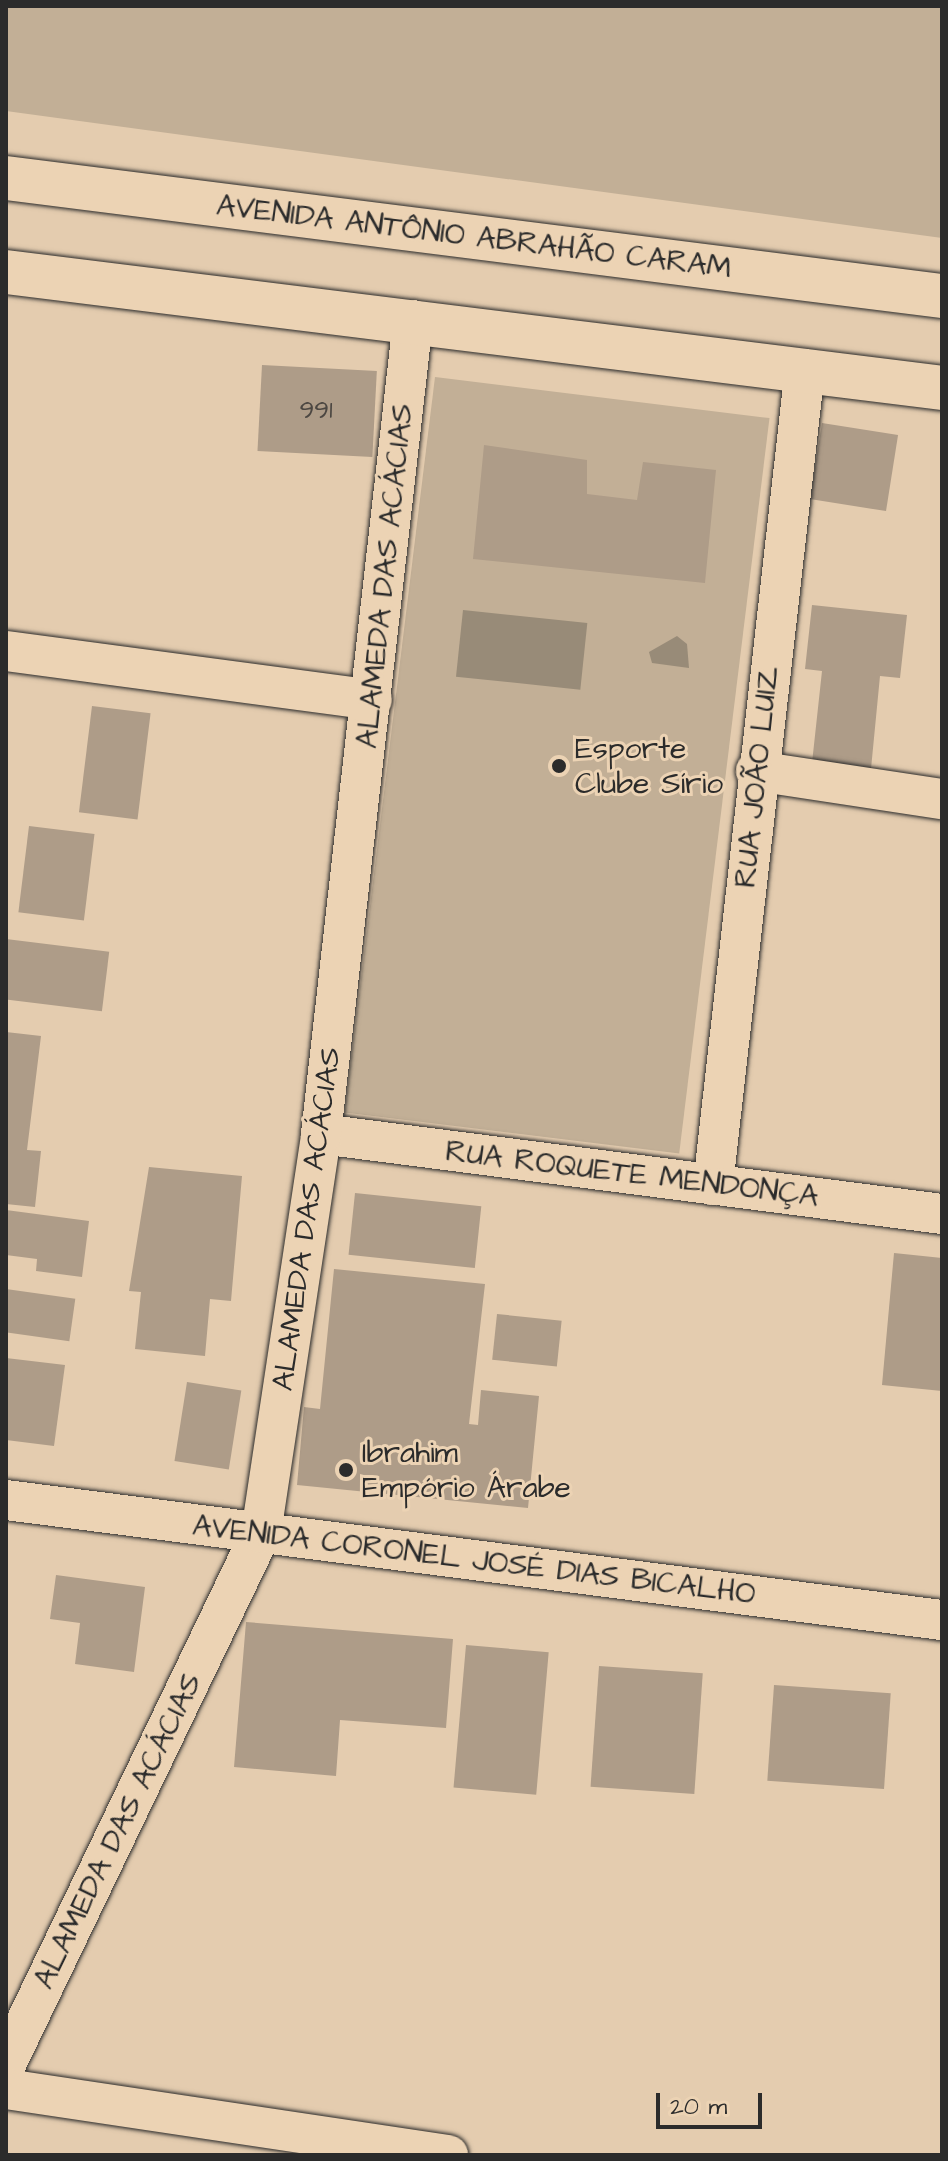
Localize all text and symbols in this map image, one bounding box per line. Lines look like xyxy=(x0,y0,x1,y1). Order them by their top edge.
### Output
street label: AVENIDA ANTÔNIO ABRAHÃO CARAM xyxy=(214,188,734,286)
house number: 991 xyxy=(300,395,332,427)
street label: ALAMEDA DAS ACÁCIAS xyxy=(349,402,421,750)
street label: RUA JOÃO LUIZ xyxy=(727,665,787,889)
place label: Esporte Clube Sírio xyxy=(575,731,723,802)
marker: Esporte Clube Sírio xyxy=(550,757,568,775)
street label: ALAMEDA DAS ACÁCIAS xyxy=(265,1045,349,1393)
street label: RUA ROQUETE MENDONÇA xyxy=(443,1133,821,1215)
place label: Ibrahim Empório Árabe xyxy=(362,1435,571,1506)
marker: Ibrahim Empório Árabe xyxy=(337,1461,355,1479)
street label: AVENIDA CORONEL JOSÉ DIAS BICALHO xyxy=(190,1508,758,1612)
street label: ALAMEDA DAS ACÁCIAS xyxy=(26,1667,210,1995)
scale bar xyxy=(660,2077,766,2127)
text: 20 m xyxy=(670,2090,727,2124)

